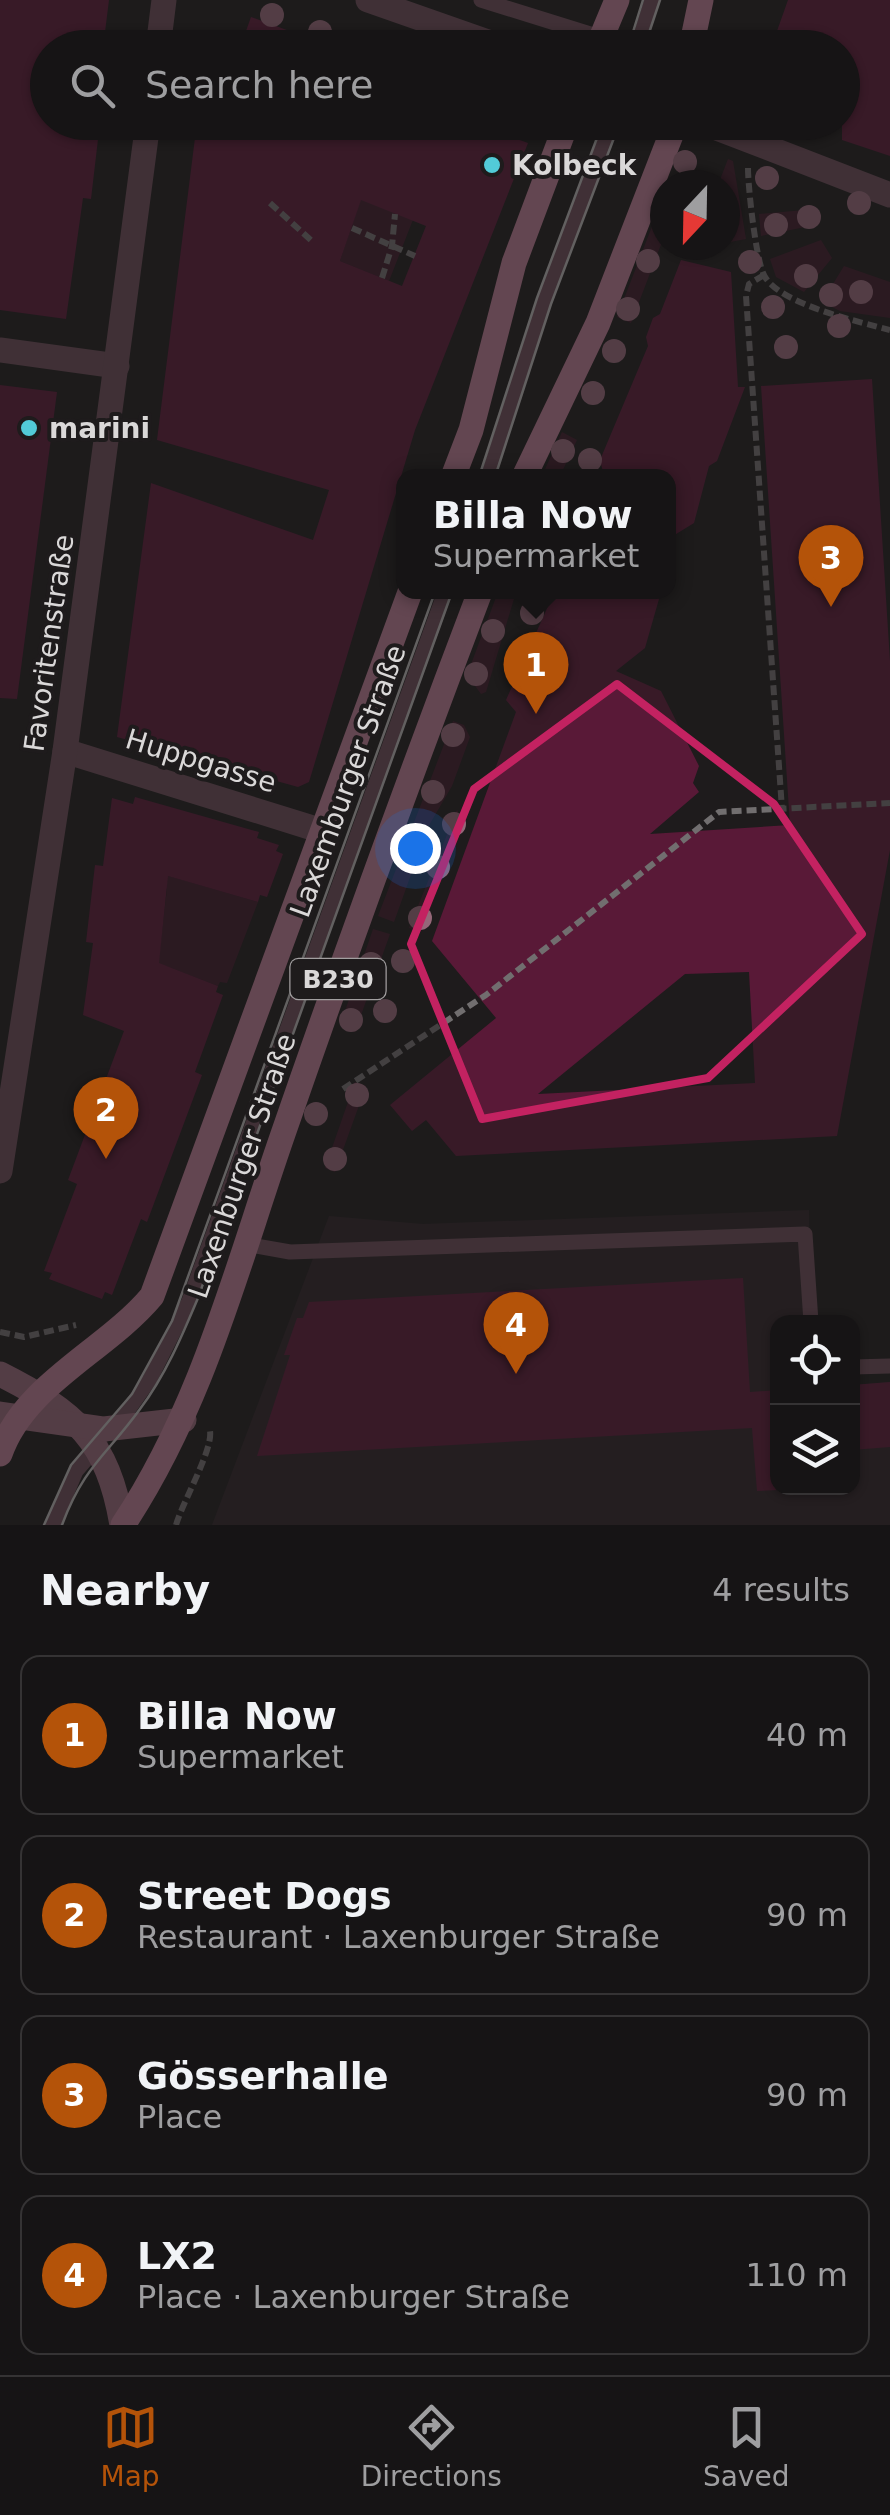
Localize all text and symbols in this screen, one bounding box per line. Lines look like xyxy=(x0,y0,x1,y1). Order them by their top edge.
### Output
search box xyxy=(30,30,860,140)
icon: search xyxy=(65,58,120,113)
text: Search here xyxy=(145,63,373,107)
place label: Kolbeck xyxy=(512,149,638,182)
marker: Kolbeck xyxy=(481,154,503,176)
north arrow xyxy=(650,170,740,260)
place label: marini xyxy=(49,412,150,445)
marker: marini xyxy=(18,417,40,439)
popup xyxy=(396,469,676,599)
text: Billa Now xyxy=(433,493,633,537)
pin: 3 xyxy=(798,524,864,607)
street label: Favoritenstraße xyxy=(17,532,81,754)
text: Supermarket xyxy=(433,537,639,575)
pin: 1 xyxy=(504,632,568,714)
street label: Laxemburger Straße xyxy=(283,640,413,922)
street label: Huppgasse xyxy=(122,722,280,800)
your location xyxy=(390,823,441,874)
road number: B230 xyxy=(290,959,386,999)
street label: Laxenburger Straße xyxy=(181,1029,303,1303)
pin: 2 xyxy=(74,1076,138,1159)
pin: 4 xyxy=(484,1292,548,1374)
map controls xyxy=(770,1315,860,1495)
button: locate xyxy=(770,1315,860,1405)
button: layers xyxy=(770,1405,860,1495)
text: Nearby xyxy=(40,1566,210,1615)
text: 4 results xyxy=(712,1571,850,1609)
text: Billa Now xyxy=(137,1694,337,1738)
text: 1 xyxy=(63,1716,86,1754)
text: 40 m xyxy=(766,1716,848,1754)
text: Supermarket xyxy=(137,1738,344,1776)
text: Street Dogs xyxy=(137,1874,392,1918)
text: 2 xyxy=(63,1896,86,1934)
text: 90 m xyxy=(766,1896,848,1934)
text: Restaurant · Laxenburger Straße xyxy=(137,1918,660,1956)
text: Gösserhalle xyxy=(137,2054,389,2098)
text: 3 xyxy=(63,2076,86,2114)
text: 90 m xyxy=(766,2076,848,2114)
text: Place xyxy=(137,2098,222,2136)
text: LX2 xyxy=(137,2234,217,2278)
text: 4 xyxy=(63,2256,86,2294)
text: 110 m xyxy=(746,2256,848,2294)
text: Place · Laxenburger Straße xyxy=(137,2278,570,2316)
tab: Map xyxy=(101,2400,160,2493)
tab: Directions xyxy=(361,2400,502,2493)
tab: Saved xyxy=(703,2400,789,2493)

